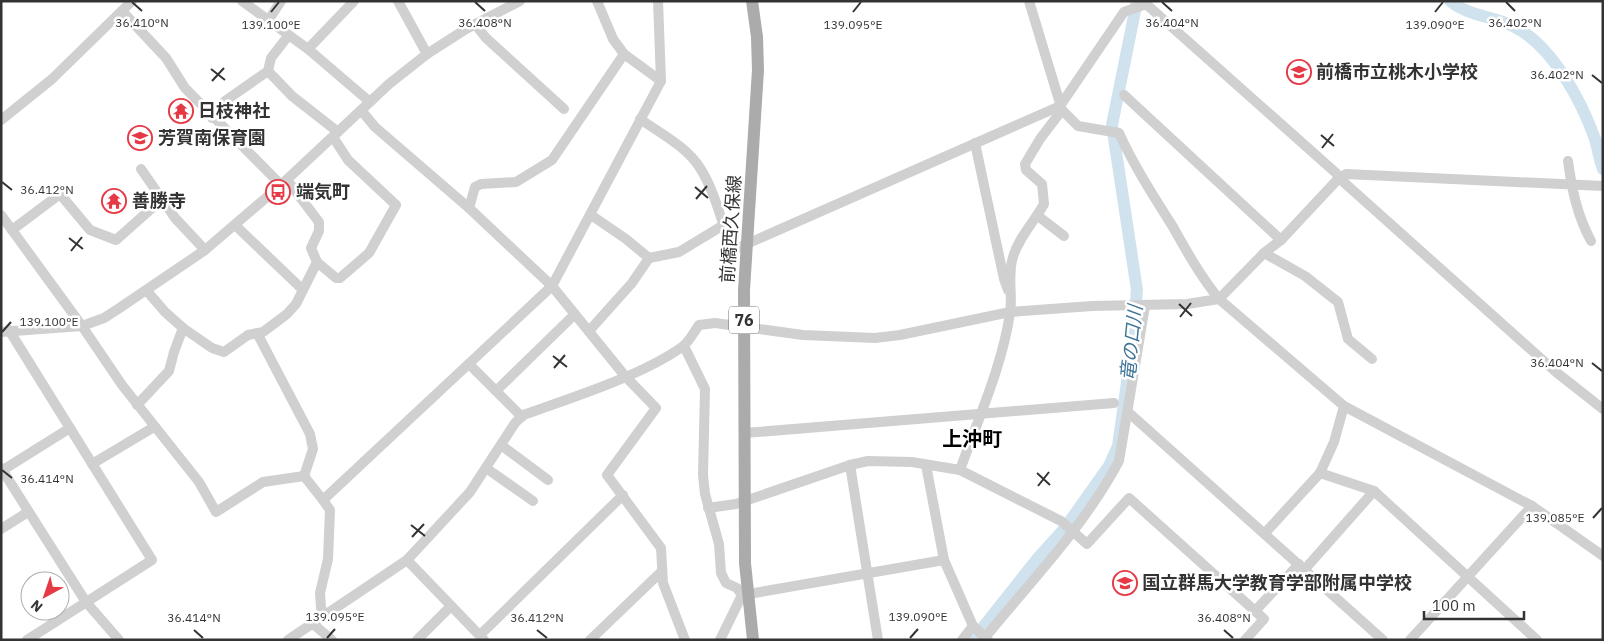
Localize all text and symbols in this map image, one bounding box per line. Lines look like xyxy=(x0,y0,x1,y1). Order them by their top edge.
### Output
text: 36.410°N xyxy=(115,15,169,30)
text: 36.408°N xyxy=(458,15,512,30)
text: 36.404°N xyxy=(1145,15,1199,30)
text: 36.402°N xyxy=(1488,15,1542,30)
text: 139.100°E xyxy=(241,17,301,32)
text: 139.095°E xyxy=(823,17,883,32)
text: 139.090°E xyxy=(1405,17,1465,32)
school or university icon: 前橋市立桃木小学校 xyxy=(1286,59,1312,85)
place label: 前橋市立桃木小学校 xyxy=(1316,60,1478,83)
text: 36.402°N xyxy=(1530,67,1584,82)
temple icon: 日枝神社 xyxy=(168,98,194,124)
place label: 日枝神社 xyxy=(198,99,270,122)
school or university icon: 芳賀南保育園 xyxy=(127,125,153,151)
place label: 芳賀南保育園 xyxy=(158,126,266,149)
street label: 前橋西久保線 xyxy=(715,174,746,284)
bus stop icon: 端気町 xyxy=(265,179,291,205)
place label: 端気町 xyxy=(296,180,350,203)
text: 36.412°N xyxy=(20,182,74,197)
temple icon: 善勝寺 xyxy=(101,188,127,214)
place label: 善勝寺 xyxy=(132,189,186,212)
water label: 竜の口川 xyxy=(1115,302,1147,382)
road number: 76 xyxy=(729,306,759,334)
text: 139.100°E xyxy=(19,314,79,329)
text: 36.404°N xyxy=(1530,355,1584,370)
district label: 上沖町 xyxy=(942,425,1002,452)
text: 36.414°N xyxy=(20,471,74,486)
text: 139.085°E xyxy=(1525,510,1585,525)
school or university icon: 国立群馬大学教育学部附属中学校 xyxy=(1112,570,1138,596)
north arrow xyxy=(20,571,70,621)
place label: 国立群馬大学教育学部附属中学校 xyxy=(1142,571,1412,594)
scale bar xyxy=(1424,588,1524,620)
text: N xyxy=(27,596,46,616)
text: 100 m xyxy=(1432,596,1476,615)
text: 139.095°E xyxy=(305,609,365,624)
text: 139.090°E xyxy=(888,609,948,624)
text: 36.414°N xyxy=(167,610,221,625)
text: 36.412°N xyxy=(510,610,564,625)
text: 36.408°N xyxy=(1197,610,1251,625)

